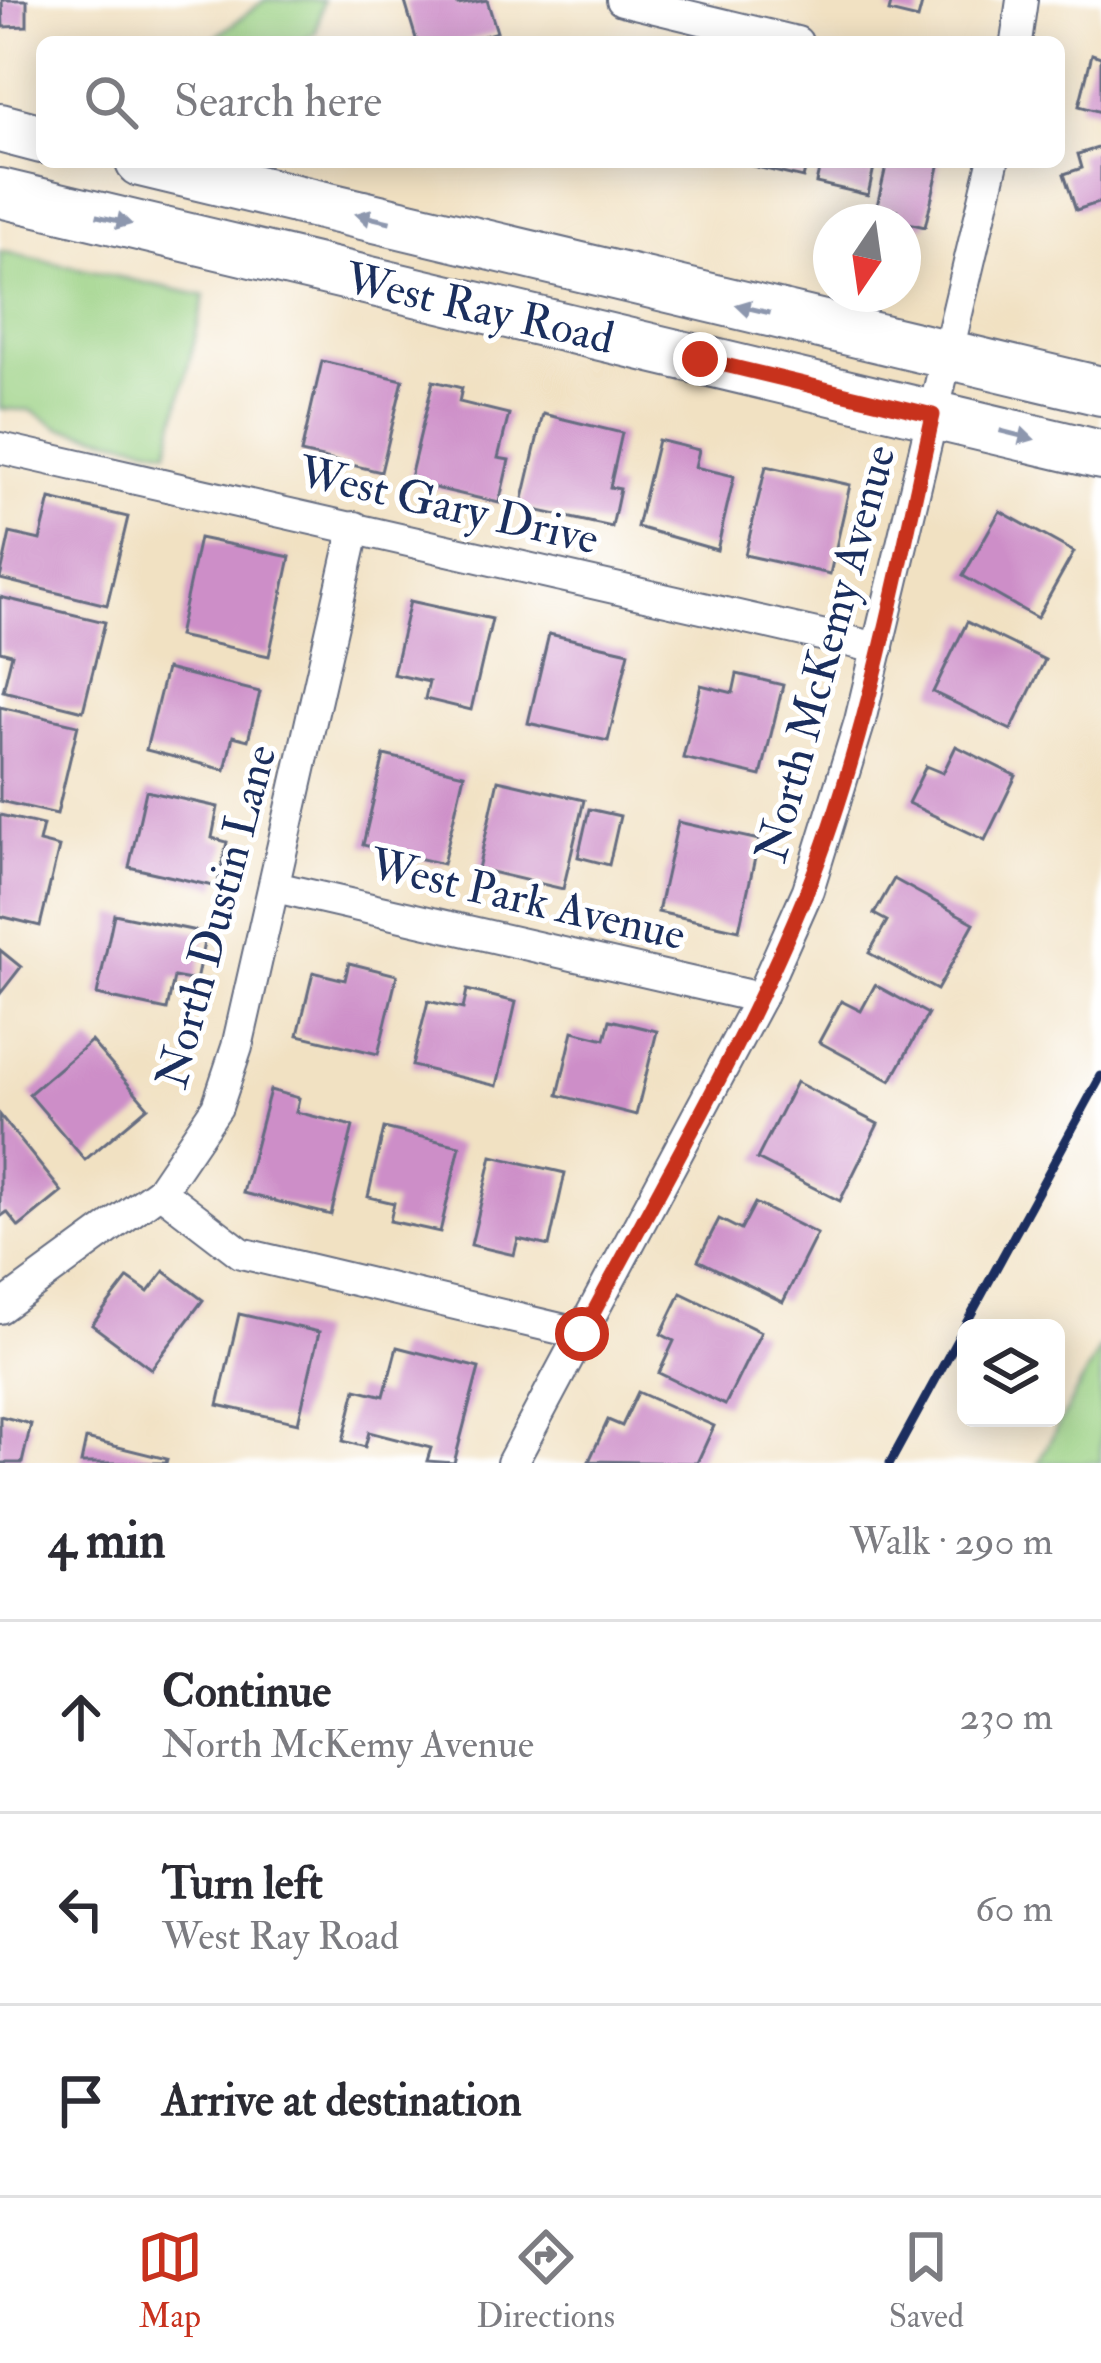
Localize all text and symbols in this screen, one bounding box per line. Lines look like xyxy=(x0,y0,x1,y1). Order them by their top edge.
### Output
search box xyxy=(36,36,1065,168)
icon: search xyxy=(78,69,144,135)
text: Search here xyxy=(174,74,382,130)
north arrow xyxy=(813,204,921,312)
one-way arrow xyxy=(355,208,392,227)
one-way arrow xyxy=(95,211,132,230)
street label: West Ray Road xyxy=(339,251,619,367)
one-way arrow xyxy=(733,298,771,317)
route end xyxy=(673,332,727,386)
one-way arrow xyxy=(999,426,1036,445)
street label: North McKemy Avenue xyxy=(743,439,909,868)
street label: West Gary Drive xyxy=(292,444,604,568)
street label: North Dustin Lane xyxy=(144,739,290,1094)
street label: West Park Avenue xyxy=(364,836,691,963)
route start xyxy=(555,1307,609,1361)
map controls xyxy=(957,1319,1065,1427)
button: layers xyxy=(957,1319,1065,1427)
text: 4 min xyxy=(48,1509,166,1573)
text: Walk · 290 m xyxy=(850,1517,1053,1566)
text: Continue xyxy=(162,1664,331,1720)
icon: ahead xyxy=(48,1684,114,1750)
text: 230 m xyxy=(960,1692,1053,1741)
text: North McKemy Avenue xyxy=(162,1720,534,1769)
text: Turn left xyxy=(162,1856,323,1912)
icon: left xyxy=(48,1876,114,1942)
text: 60 m xyxy=(975,1884,1053,1933)
text: West Ray Road xyxy=(162,1912,399,1961)
icon: arrive xyxy=(48,2068,114,2134)
text: Arrive at destination xyxy=(162,2073,522,2129)
tab: Map xyxy=(137,2224,203,2337)
tab: Directions xyxy=(477,2224,615,2337)
tab: Saved xyxy=(889,2224,964,2337)

